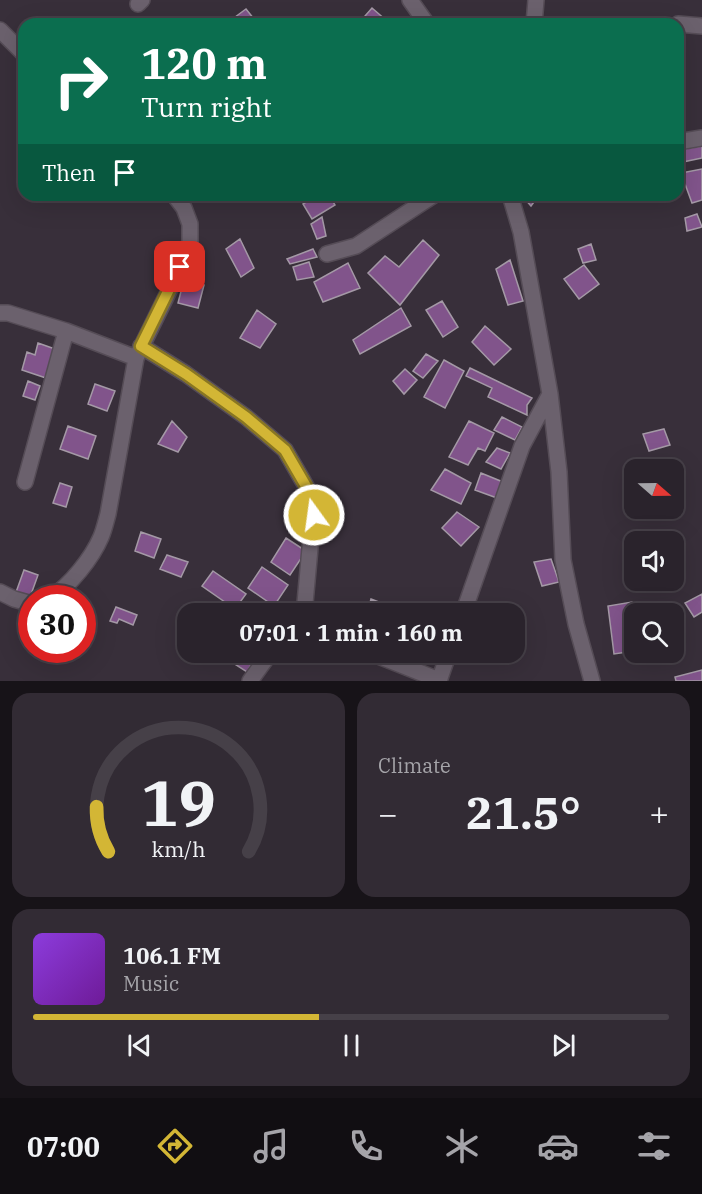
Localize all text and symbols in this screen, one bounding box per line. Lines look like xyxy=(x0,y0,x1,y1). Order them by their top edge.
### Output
text: 120 m xyxy=(141,36,267,91)
icon: right xyxy=(42,42,120,120)
text: Turn right xyxy=(141,89,272,124)
icon: arrive xyxy=(108,156,141,189)
text: Then xyxy=(42,158,96,187)
pin xyxy=(154,241,205,292)
icon: arrive xyxy=(163,250,196,283)
north arrow xyxy=(624,459,684,519)
map controls xyxy=(624,459,684,663)
position arrow xyxy=(282,483,346,547)
button: sound xyxy=(624,531,684,591)
speed limit sign: 30 xyxy=(18,585,96,663)
button: search xyxy=(624,603,684,663)
text: 07:01 · 1 min · 160 m xyxy=(239,618,463,647)
text: Climate xyxy=(378,752,451,779)
text: 19 xyxy=(141,762,216,843)
text: 21.5° xyxy=(466,783,581,841)
text: − xyxy=(378,792,398,835)
text: + xyxy=(649,792,669,835)
text: km/h xyxy=(151,835,206,863)
text: 106.1 FM xyxy=(123,941,221,970)
text: Music xyxy=(123,970,179,997)
icon: previous xyxy=(123,1029,156,1062)
icon: pause xyxy=(335,1029,368,1062)
icon: next xyxy=(547,1029,580,1062)
icon: directions xyxy=(154,1125,196,1167)
icon: music xyxy=(250,1125,292,1167)
icon: phone xyxy=(345,1125,387,1167)
icon: climate xyxy=(441,1125,483,1167)
icon: car xyxy=(537,1125,579,1167)
icon: filters xyxy=(633,1125,675,1167)
text: 07:00 xyxy=(27,1129,100,1164)

